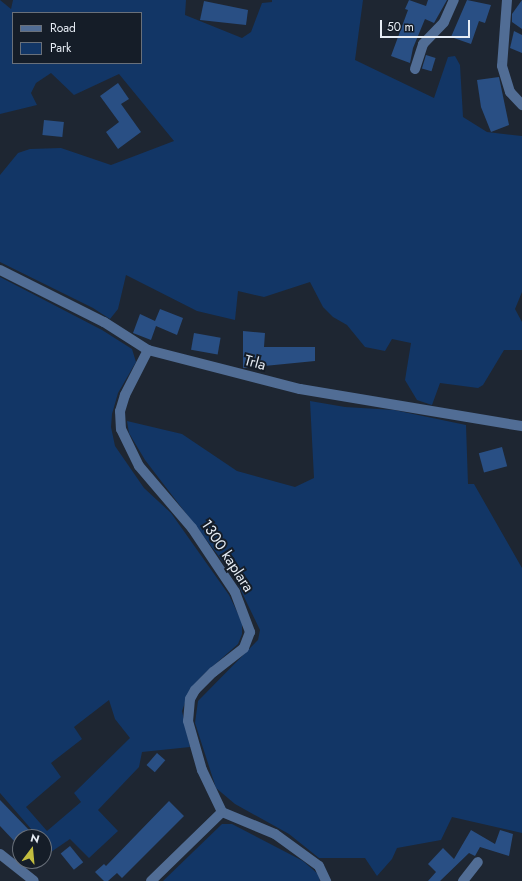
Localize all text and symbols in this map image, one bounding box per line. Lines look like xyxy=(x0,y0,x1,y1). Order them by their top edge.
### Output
legend xyxy=(12,12,142,64)
scale bar xyxy=(382,12,472,38)
text: 50 m xyxy=(387,18,414,36)
text: Road xyxy=(50,19,76,37)
text: Park xyxy=(50,39,71,57)
street label: Trla xyxy=(242,352,268,374)
street label: 1300 kaplara xyxy=(197,516,257,596)
north arrow xyxy=(12,829,52,869)
text: N xyxy=(29,830,41,847)

